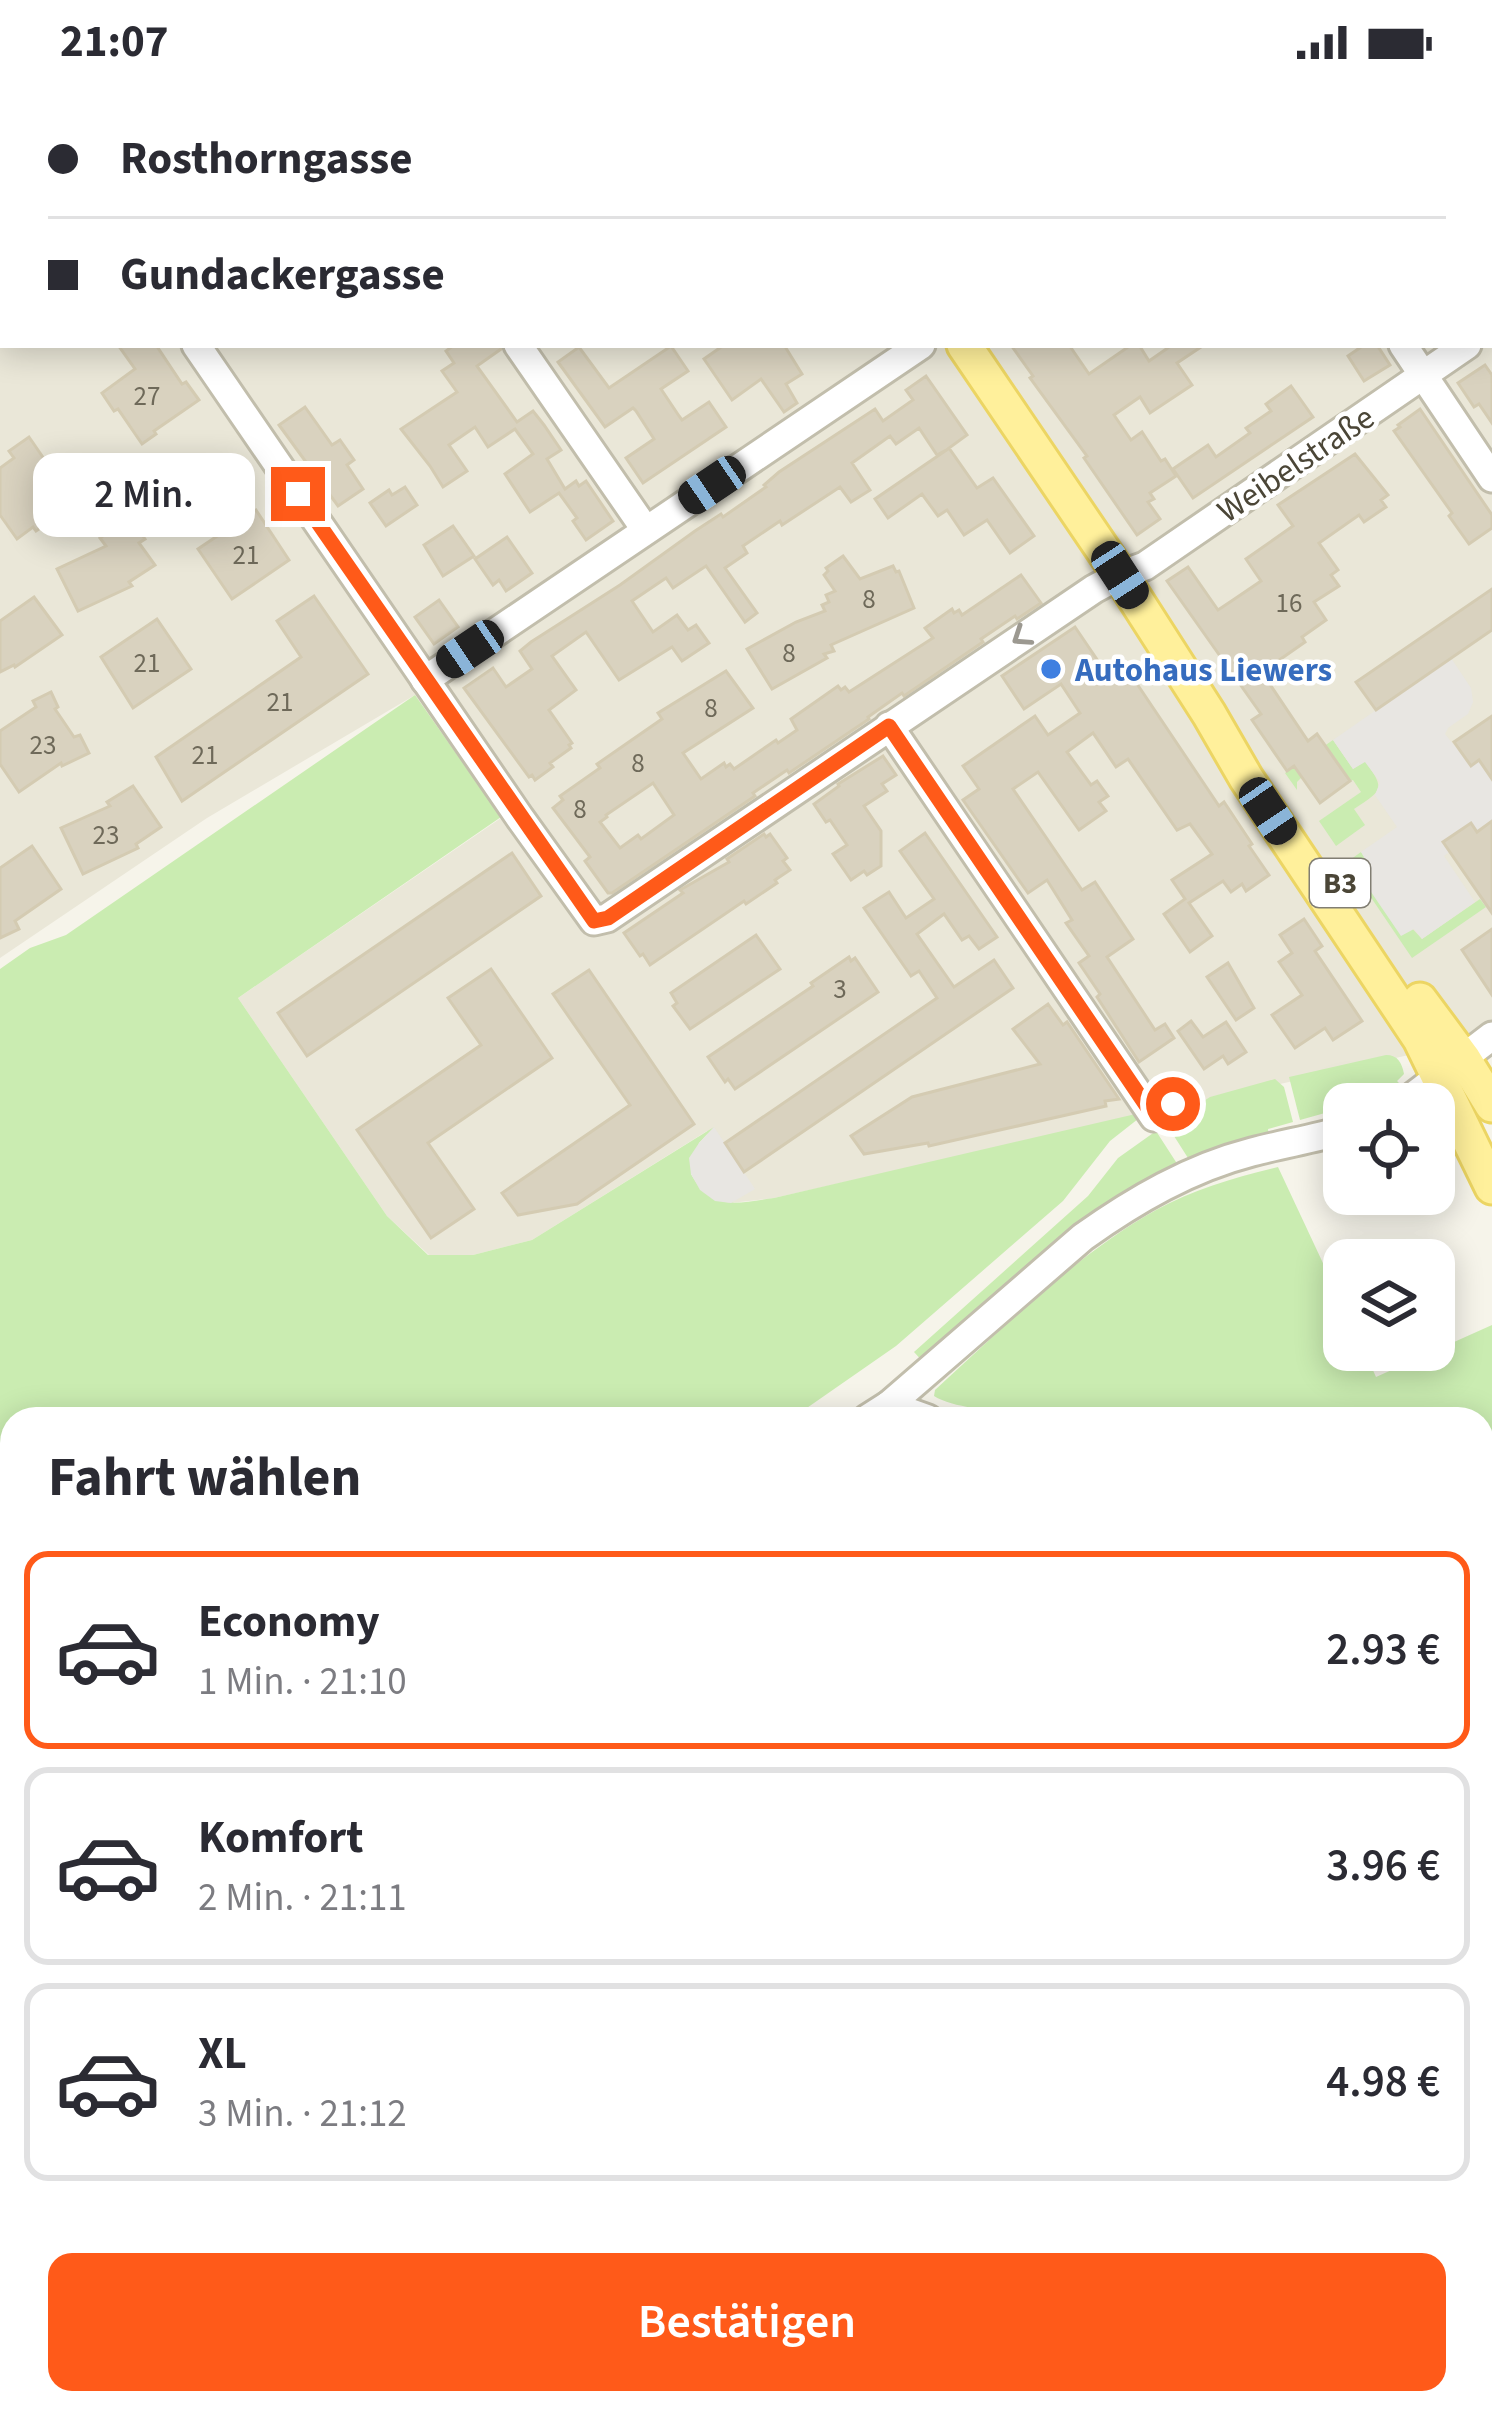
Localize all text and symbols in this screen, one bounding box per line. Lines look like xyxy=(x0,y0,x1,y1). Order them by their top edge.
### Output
text: 21:07 xyxy=(60,10,169,74)
text: Rosthorngasse xyxy=(120,127,413,191)
text: Gundackergasse xyxy=(120,243,445,307)
house number: 27 xyxy=(134,377,160,416)
street label: Weibelstraße xyxy=(1208,394,1384,534)
car xyxy=(672,450,752,520)
callout: 2 Min. xyxy=(34,452,256,536)
text: 2 Min. xyxy=(94,467,194,523)
route end xyxy=(271,467,325,521)
car xyxy=(1085,535,1155,615)
house number: 21 xyxy=(233,536,259,575)
house number: 8 xyxy=(862,580,876,619)
house number: 16 xyxy=(1276,584,1302,623)
car xyxy=(430,614,510,684)
one-way arrow xyxy=(1013,623,1035,645)
house number: 8 xyxy=(782,634,796,673)
house number: 21 xyxy=(134,644,160,683)
place label: Autohaus Liewers xyxy=(1074,647,1332,694)
marker: Autohaus Liewers xyxy=(1038,656,1064,682)
house number: 21 xyxy=(267,683,293,722)
house number: 8 xyxy=(704,689,718,728)
house number: 23 xyxy=(30,726,56,765)
house number: 21 xyxy=(192,736,218,775)
house number: 8 xyxy=(631,744,645,783)
car xyxy=(1233,771,1303,851)
house number: 8 xyxy=(573,790,587,829)
house number: 23 xyxy=(93,816,119,855)
road number: B3 xyxy=(1310,859,1370,907)
house number: 3 xyxy=(833,970,847,1009)
route start xyxy=(1146,1077,1200,1131)
map controls xyxy=(1323,1083,1455,1371)
button: locate xyxy=(1323,1083,1455,1215)
button: layers xyxy=(1323,1239,1455,1371)
text: Fahrt wählen xyxy=(48,1440,361,1517)
text: Economy xyxy=(198,1590,380,1654)
icon: car xyxy=(54,1596,162,1704)
text: 2.93 € xyxy=(1326,1618,1440,1682)
text: 1 Min. · 21:10 xyxy=(198,1654,407,1710)
text: Komfort xyxy=(198,1806,363,1870)
icon: car xyxy=(54,1812,162,1920)
text: 3.96 € xyxy=(1326,1834,1440,1898)
text: 2 Min. · 21:11 xyxy=(198,1870,407,1926)
text: XL xyxy=(198,2022,247,2086)
icon: car xyxy=(54,2028,162,2136)
text: 4.98 € xyxy=(1326,2050,1440,2114)
text: 3 Min. · 21:12 xyxy=(198,2086,407,2142)
button: Bestätigen xyxy=(48,2253,1446,2391)

